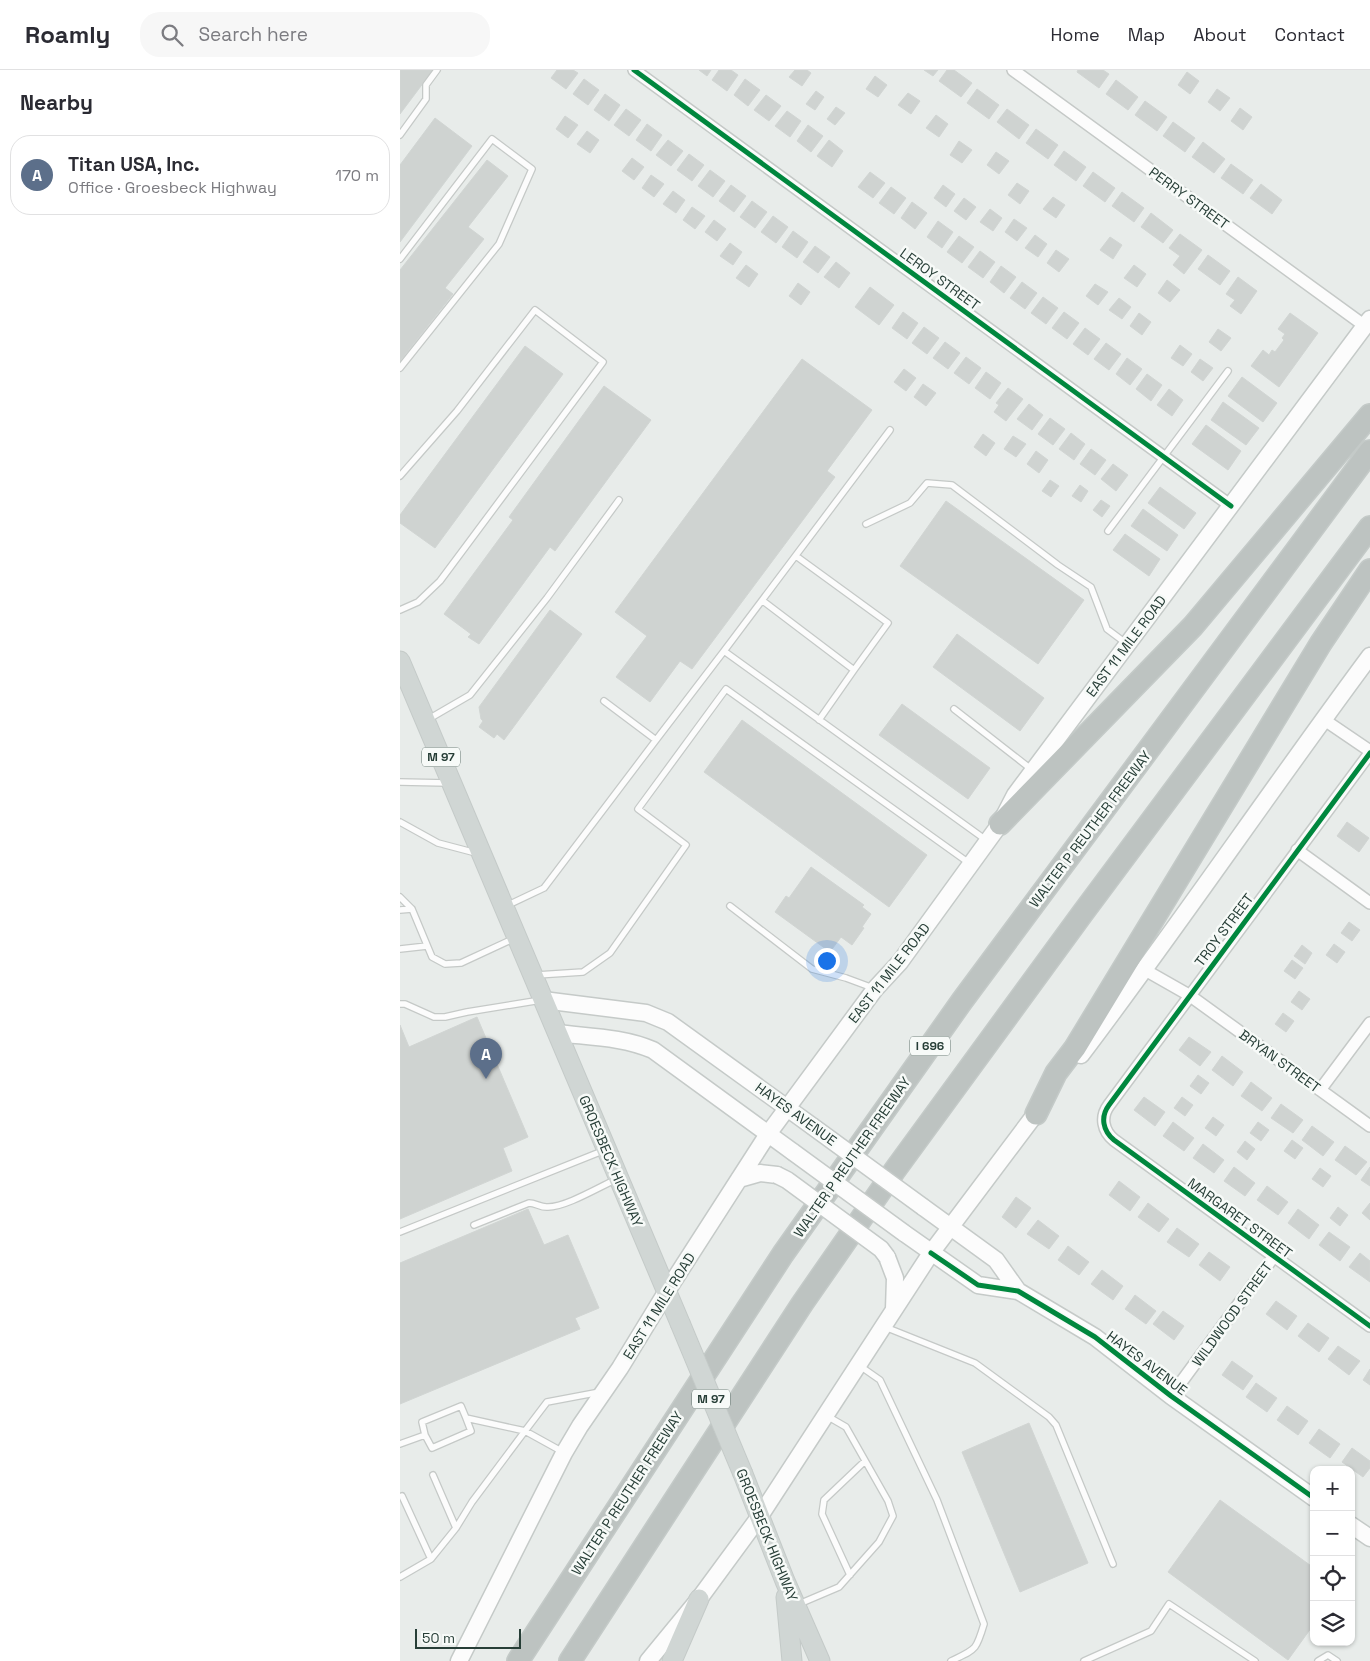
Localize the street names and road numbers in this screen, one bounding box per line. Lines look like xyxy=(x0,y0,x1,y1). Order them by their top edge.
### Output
street label: PERRY STREET xyxy=(1145,163,1233,233)
street label: LEROY STREET xyxy=(896,244,984,314)
street label: EAST 11 MILE ROAD xyxy=(1082,592,1170,700)
street label: WALTER P REUTHER FREEWAY xyxy=(1025,747,1155,911)
road number: M 97 xyxy=(422,748,460,766)
street label: TROY STREET xyxy=(1191,890,1257,970)
street label: EAST 11 MILE ROAD xyxy=(844,919,934,1027)
street label: BRYAN STREET xyxy=(1236,1025,1324,1097)
road number: I 696 xyxy=(910,1036,950,1056)
street label: WALTER P REUTHER FREEWAY xyxy=(790,1073,915,1241)
street label: HAYES AVENUE xyxy=(752,1078,840,1150)
street label: GROESBECK HIGHWAY xyxy=(575,1092,647,1230)
street label: MARGARET STREET xyxy=(1184,1174,1296,1262)
street label: EAST 11 MILE ROAD xyxy=(619,1249,699,1363)
street label: WILDWOOD STREET xyxy=(1188,1258,1276,1370)
street label: HAYES AVENUE xyxy=(1103,1327,1191,1399)
road number: M 97 xyxy=(692,1390,730,1408)
street label: WALTER P REUTHER FREEWAY xyxy=(567,1407,687,1578)
street label: GROESBECK HIGHWAY xyxy=(732,1466,802,1604)

